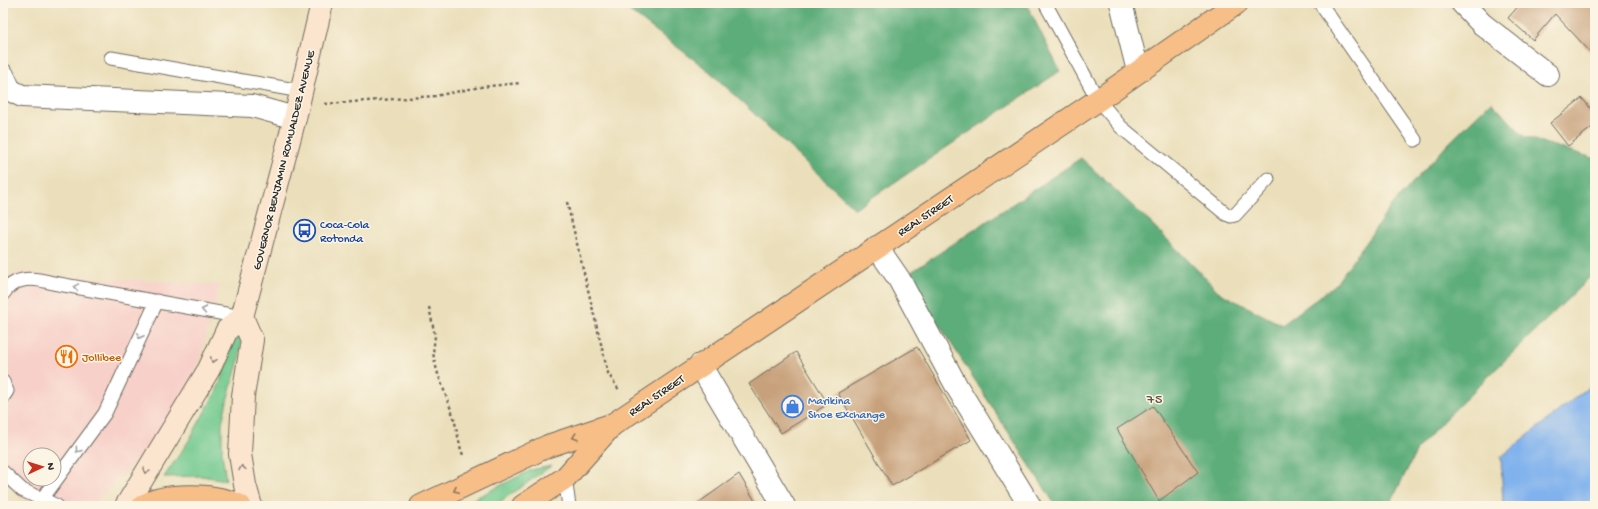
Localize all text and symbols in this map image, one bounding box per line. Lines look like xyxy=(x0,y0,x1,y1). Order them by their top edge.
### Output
street label: GOVERNOR BENJAMIN ROMUALDEZ AVENUE xyxy=(251,49,319,272)
street label: REAL STREET xyxy=(896,192,958,240)
bus stop icon: Coca-Cola Rotonda xyxy=(292,218,318,244)
place label: Coca-Cola Rotonda xyxy=(320,219,370,247)
one-way arrow xyxy=(73,283,79,292)
one-way arrow xyxy=(201,306,207,315)
one-way arrow xyxy=(137,333,145,340)
restaurant icon: Jollibee xyxy=(54,344,80,370)
place label: Jollibee xyxy=(82,352,122,366)
one-way arrow xyxy=(210,355,218,363)
street label: REAL STREET xyxy=(627,372,689,420)
district label: 75 xyxy=(1146,392,1163,409)
shop icon: Marikina Shoe Exchange xyxy=(780,394,806,420)
place label: Marikina Shoe Exchange xyxy=(808,395,886,423)
one-way arrow xyxy=(571,432,578,441)
one-way arrow xyxy=(76,445,83,452)
north arrow xyxy=(22,447,62,487)
text: N xyxy=(44,462,56,470)
one-way arrow xyxy=(238,465,247,471)
one-way arrow xyxy=(144,467,151,474)
one-way arrow xyxy=(453,485,461,493)

